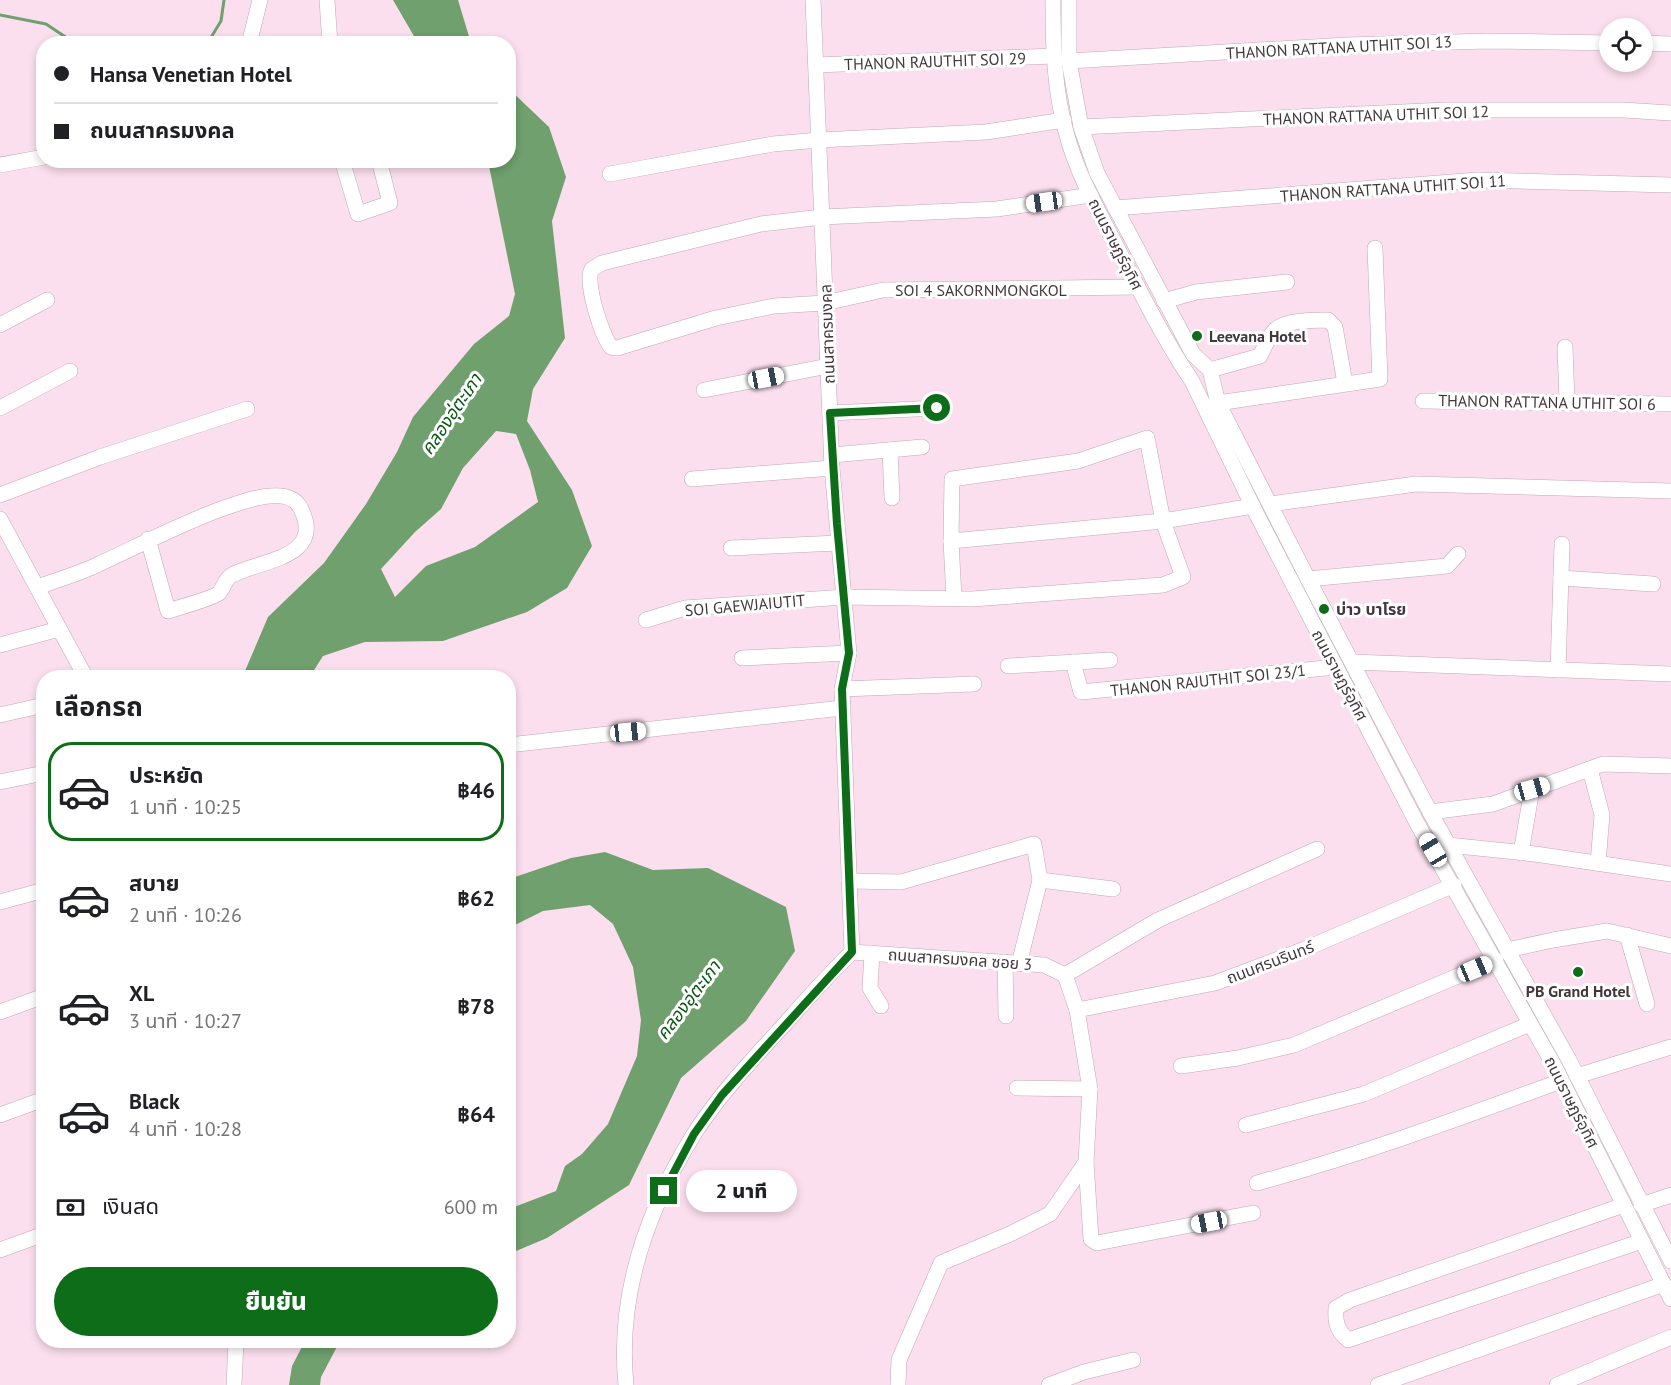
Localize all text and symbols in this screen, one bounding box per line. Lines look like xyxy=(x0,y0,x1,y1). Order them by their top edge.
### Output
map controls xyxy=(1599,18,1653,72)
button: locate xyxy=(1599,18,1653,72)
street label: THANON RATTANA UTHIT SOI 13 xyxy=(1225,31,1453,63)
street label: THANON RAJUTHIT SOI 29 xyxy=(844,48,1026,74)
text: Hansa Venetian Hotel xyxy=(90,60,292,88)
street label: THANON RATTANA UTHIT SOI 12 xyxy=(1263,101,1489,129)
text: ถนนสาครมงคล xyxy=(90,116,235,144)
street label: THANON RATTANA UTHIT SOI 11 xyxy=(1279,170,1507,206)
car xyxy=(1025,191,1063,213)
street label: ถนนราษฏร์อุทิศ xyxy=(1084,195,1148,293)
street label: SOI 4 SAKORNMONGKOL xyxy=(895,280,1067,300)
street label: ถนนสาครมงคล xyxy=(815,284,839,384)
place label: Leevana Hotel xyxy=(1209,326,1307,346)
marker: Leevana Hotel xyxy=(1190,329,1204,343)
car xyxy=(747,366,785,390)
water label: คลองอุ่ตะเภา xyxy=(416,369,487,459)
street label: THANON RATTANA UTHIT SOI 6 xyxy=(1438,390,1656,414)
route start xyxy=(923,394,950,421)
street label: SOI GAEWJAIUTIT xyxy=(684,590,806,620)
place label: บ่าว บาโรย xyxy=(1336,599,1406,619)
marker: บ่าว บาโรย xyxy=(1317,602,1331,616)
street label: ถนนราษฏร์อุทิศ xyxy=(1308,626,1372,724)
street label: THANON RAJUTHIT SOI 23/1 xyxy=(1109,660,1307,700)
text: เลือกรถ xyxy=(54,689,143,723)
car xyxy=(609,721,647,743)
text: ประหยัด xyxy=(129,761,204,789)
icon: car xyxy=(57,765,111,819)
car xyxy=(1512,775,1552,803)
text: ฿46 xyxy=(457,776,495,804)
text: 1 นาที · 10:25 xyxy=(129,794,242,820)
car xyxy=(1416,830,1450,870)
text: สบาย xyxy=(129,869,179,897)
icon: car xyxy=(57,873,111,927)
text: ฿62 xyxy=(457,884,495,912)
text: 2 นาที · 10:26 xyxy=(129,902,242,928)
street label: ถนนศรนรินทร์ xyxy=(1223,936,1317,988)
street label: ถนนสาครมงคล ซอย 3 xyxy=(887,944,1033,974)
car xyxy=(1455,954,1495,984)
water label: คลองอุ่ตะเภา xyxy=(651,956,725,1044)
marker: PB Grand Hotel xyxy=(1571,965,1585,979)
text: XL xyxy=(129,979,154,1007)
icon: car xyxy=(57,981,111,1035)
place label: PB Grand Hotel xyxy=(1526,981,1631,1001)
text: ฿78 xyxy=(457,992,495,1020)
text: 3 นาที · 10:27 xyxy=(129,1008,242,1034)
street label: ถนนราษฏร์อุทิศ xyxy=(1540,1053,1604,1151)
text: Black xyxy=(129,1087,180,1115)
icon: car xyxy=(57,1089,111,1143)
text: ฿64 xyxy=(457,1100,495,1128)
text: 4 นาที · 10:28 xyxy=(129,1116,242,1142)
callout: 2 นาที xyxy=(685,1170,796,1212)
route end xyxy=(650,1177,677,1204)
text: 2 นาที xyxy=(716,1178,767,1204)
icon: cash xyxy=(54,1191,87,1224)
text: เงินสด xyxy=(102,1192,159,1220)
text: 600 m xyxy=(444,1194,498,1220)
car xyxy=(1190,1210,1228,1234)
button: ยืนยัน xyxy=(54,1267,498,1336)

